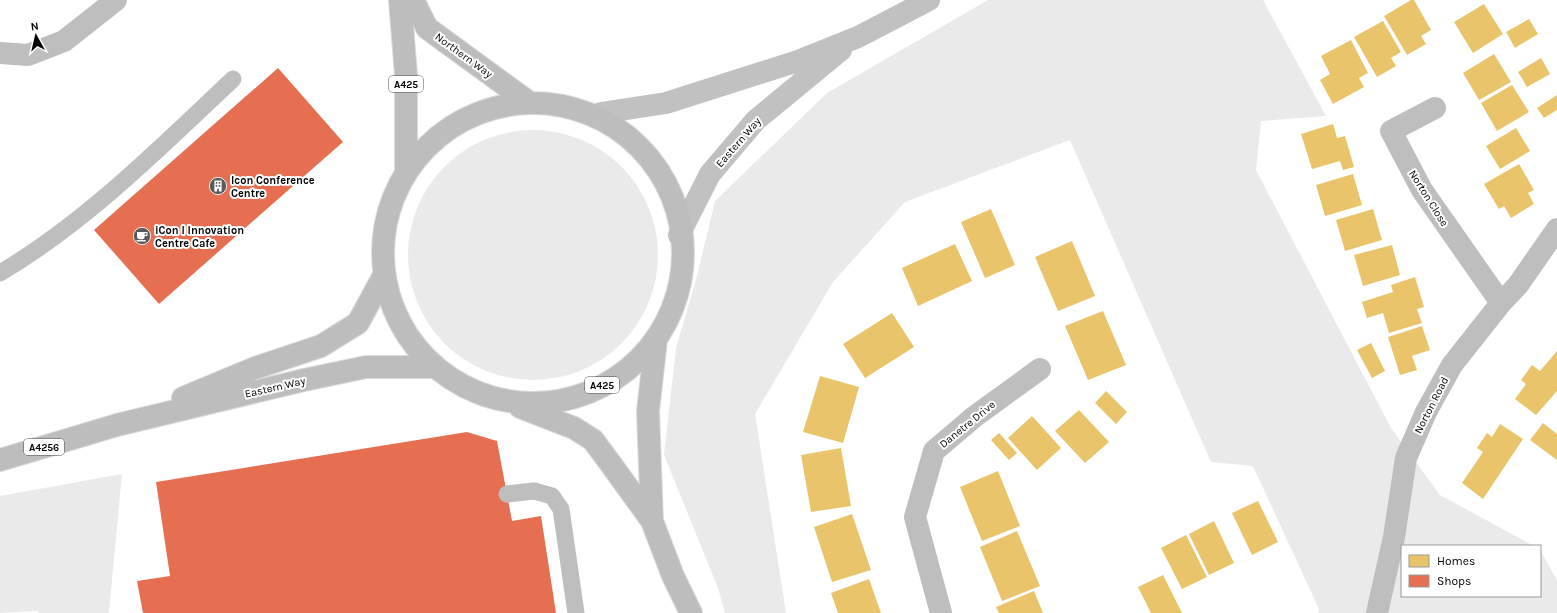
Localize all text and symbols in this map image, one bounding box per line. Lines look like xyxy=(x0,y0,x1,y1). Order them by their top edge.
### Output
north arrow xyxy=(16,16,56,56)
text: N xyxy=(30,20,39,34)
street label: Northern Way xyxy=(432,30,495,81)
road number: A425 xyxy=(389,76,423,92)
street label: Eastern Way xyxy=(713,115,764,170)
street label: Norton Close xyxy=(1406,168,1451,229)
place label: Icon Conference Centre xyxy=(231,174,315,200)
building icon: Icon Conference Centre xyxy=(208,176,228,196)
place label: iCon I Innovation Centre Cafe xyxy=(155,224,244,250)
cafe icon: iCon I Innovation Centre Cafe xyxy=(132,226,152,246)
street label: Eastern Way xyxy=(244,374,307,401)
street label: Norton Road xyxy=(1412,375,1451,436)
road number: A425 xyxy=(585,377,619,393)
street label: Danetre Drive xyxy=(937,398,998,451)
road number: A4256 xyxy=(24,439,64,455)
legend xyxy=(1401,545,1541,597)
text: Homes xyxy=(1437,554,1475,568)
text: Shops xyxy=(1437,574,1471,588)

